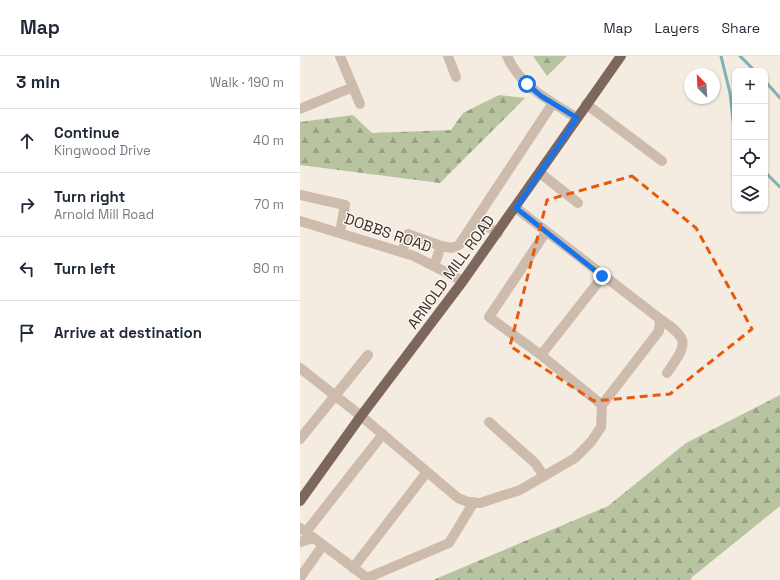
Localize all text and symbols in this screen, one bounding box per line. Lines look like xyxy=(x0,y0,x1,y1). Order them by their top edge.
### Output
text: Map xyxy=(20,15,60,40)
text: Map xyxy=(603,19,633,37)
text: Layers xyxy=(655,19,699,37)
text: Share xyxy=(721,19,760,37)
north arrow xyxy=(684,68,720,104)
map controls xyxy=(732,68,768,212)
button: + xyxy=(732,68,768,104)
text: 3 min xyxy=(16,71,60,93)
text: Walk · 190 m xyxy=(210,74,284,91)
route start xyxy=(518,75,536,93)
button: − xyxy=(732,104,768,140)
text: Continue xyxy=(54,123,120,142)
icon: ahead xyxy=(16,130,38,152)
text: 40 m xyxy=(253,132,284,149)
button: locate xyxy=(732,140,768,176)
text: Kingwood Drive xyxy=(54,142,151,159)
button: layers xyxy=(732,176,768,212)
text: Turn right xyxy=(54,187,125,206)
icon: right xyxy=(16,194,38,216)
text: 70 m xyxy=(254,196,284,213)
text: Arnold Mill Road xyxy=(54,206,154,223)
street label: DOBBS ROAD xyxy=(342,209,434,256)
street label: ARNOLD MILL ROAD xyxy=(403,211,498,332)
icon: left xyxy=(16,258,38,280)
text: Turn left xyxy=(54,259,116,278)
text: 80 m xyxy=(253,260,284,277)
route end xyxy=(593,267,611,285)
icon: arrive xyxy=(16,322,38,344)
text: Arrive at destination xyxy=(54,323,202,342)

